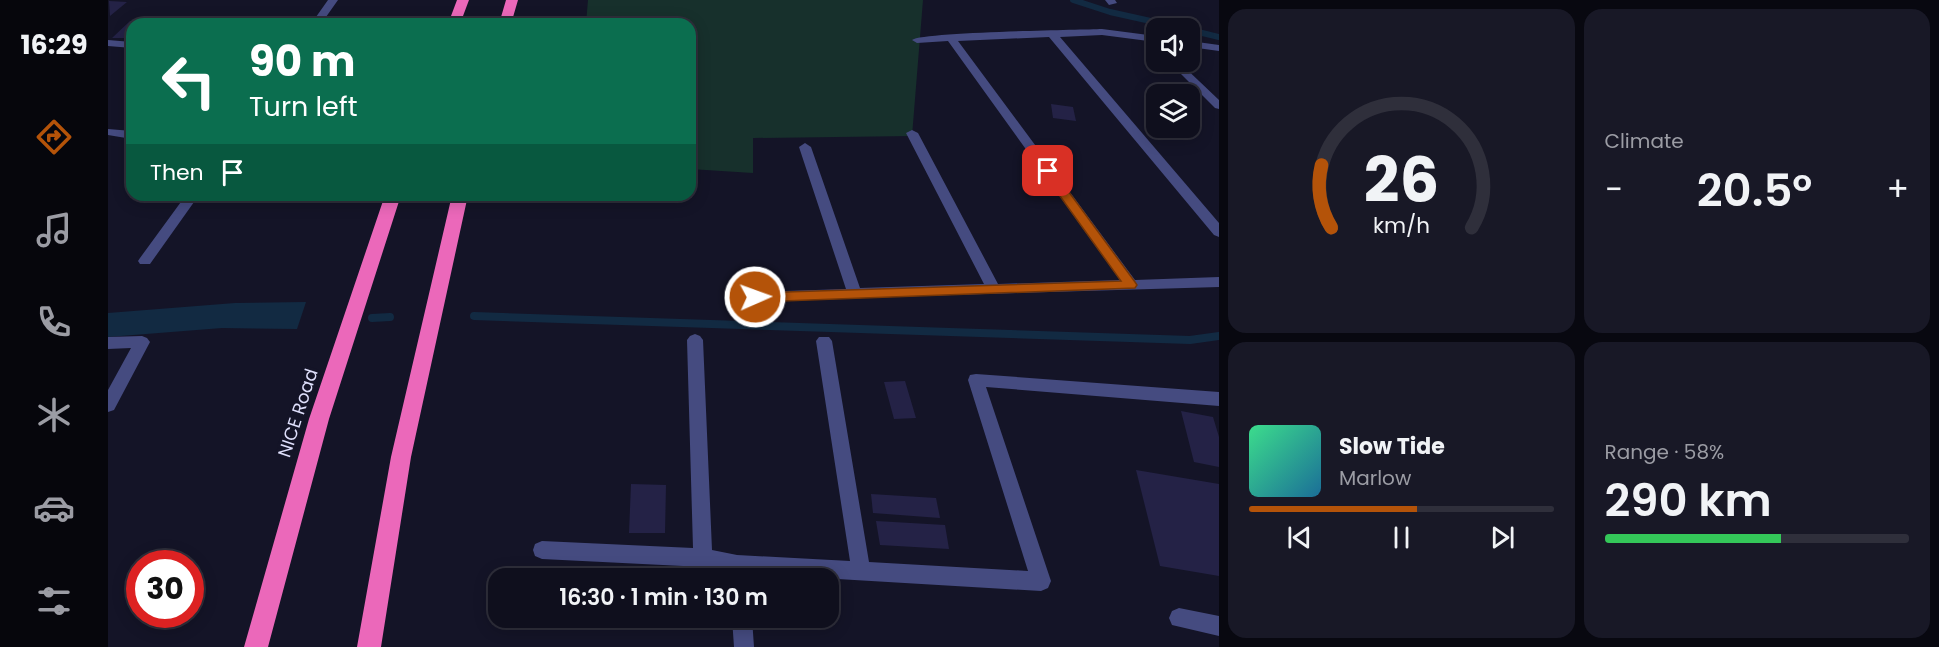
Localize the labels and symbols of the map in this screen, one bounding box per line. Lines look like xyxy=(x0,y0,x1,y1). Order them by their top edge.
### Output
pin xyxy=(1022,145,1073,196)
position arrow xyxy=(723,265,787,329)
street label: NICE Road xyxy=(271,365,324,460)
speed limit sign: 30 xyxy=(126,550,204,628)

